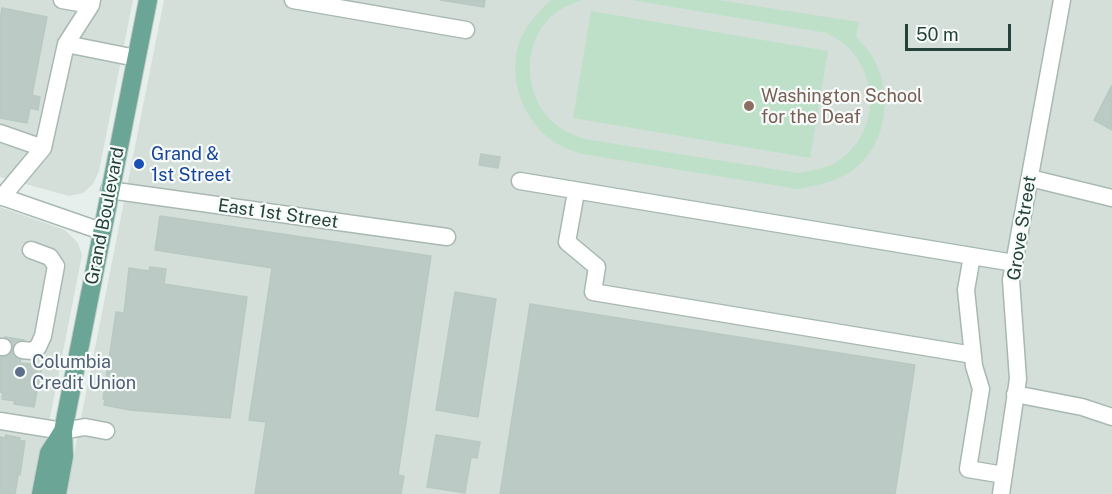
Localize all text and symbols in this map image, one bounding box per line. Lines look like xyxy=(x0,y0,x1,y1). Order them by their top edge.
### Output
scale bar xyxy=(908,12,1014,50)
text: 50 m xyxy=(916,24,959,45)
place label: Washington School for the Deaf xyxy=(761,85,923,128)
marker: Washington School for the Deaf xyxy=(742,99,756,113)
place label: Grand & 1st Street xyxy=(151,143,231,186)
street label: Grand Boulevard xyxy=(81,145,129,287)
marker: Grand & 1st Street xyxy=(132,157,146,171)
street label: Grove Street xyxy=(1003,174,1041,282)
street label: East 1st Street xyxy=(216,195,340,233)
place label: Columbia Credit Union xyxy=(32,351,136,394)
marker: Columbia Credit Union xyxy=(13,365,27,379)

